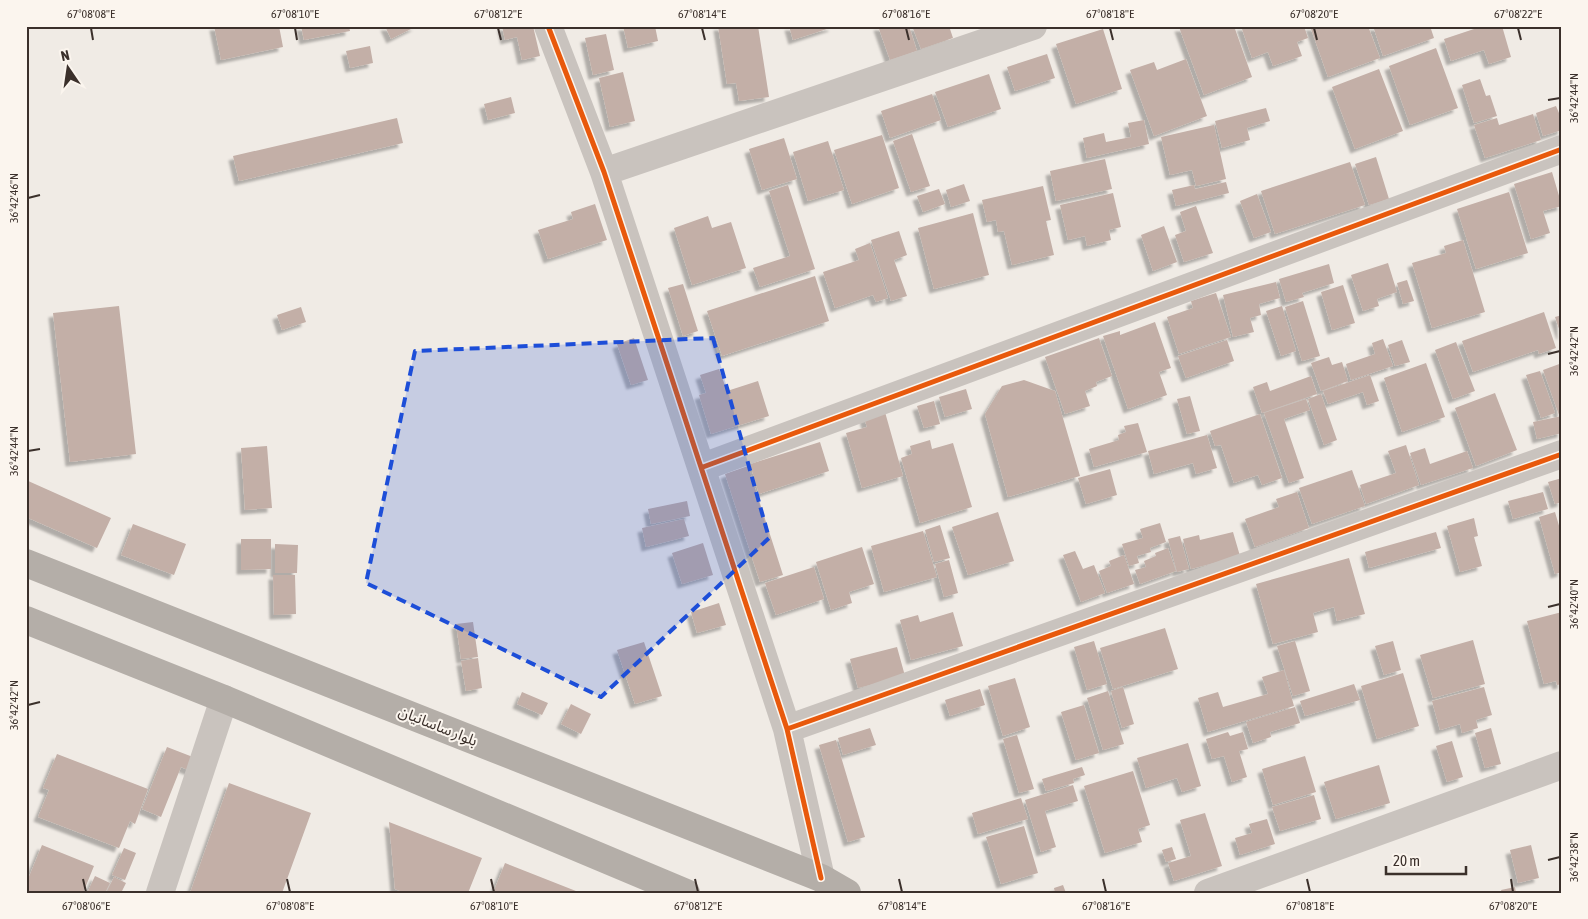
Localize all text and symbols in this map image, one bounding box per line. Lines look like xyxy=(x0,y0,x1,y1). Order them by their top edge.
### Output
text: 67°08'08"E xyxy=(67,7,115,21)
text: 67°08'10"E xyxy=(271,7,319,21)
text: 67°08'12"E xyxy=(474,7,522,21)
text: 67°08'14"E xyxy=(678,7,726,21)
text: 67°08'16"E xyxy=(882,7,930,21)
text: 67°08'18"E xyxy=(1086,7,1134,21)
text: 67°08'20"E xyxy=(1290,7,1338,21)
text: 67°08'22"E xyxy=(1494,7,1542,21)
north arrow xyxy=(42,42,92,92)
text: N xyxy=(59,47,71,64)
text: 36°42'44"N xyxy=(1567,73,1581,123)
text: 36°42'46"N xyxy=(7,173,21,223)
text: 36°42'42"N xyxy=(1567,326,1581,376)
text: 36°42'44"N xyxy=(7,426,21,476)
text: 36°42'40"N xyxy=(1567,579,1581,629)
text: 36°42'42"N xyxy=(7,680,21,730)
street label: بلوار ساسانیان xyxy=(396,702,480,750)
text: 36°42'38"N xyxy=(1567,832,1581,882)
scale bar xyxy=(1386,844,1466,876)
text: 20 m xyxy=(1393,852,1420,869)
text: 67°08'06"E xyxy=(62,899,110,913)
text: 67°08'08"E xyxy=(266,899,314,913)
text: 67°08'10"E xyxy=(470,899,518,913)
text: 67°08'12"E xyxy=(674,899,722,913)
text: 67°08'14"E xyxy=(878,899,926,913)
text: 67°08'16"E xyxy=(1082,899,1130,913)
text: 67°08'18"E xyxy=(1286,899,1334,913)
text: 67°08'20"E xyxy=(1489,899,1537,913)

